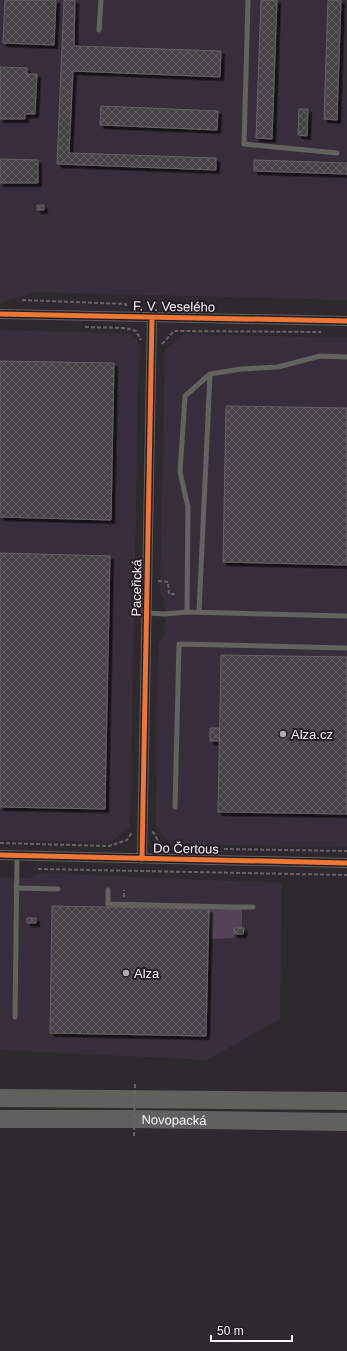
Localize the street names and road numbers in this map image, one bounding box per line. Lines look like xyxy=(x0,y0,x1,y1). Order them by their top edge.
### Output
street label: F. V. Veselého xyxy=(133,298,215,315)
street label: Paceřická xyxy=(129,559,145,617)
street label: Do Čertous xyxy=(153,840,219,857)
street label: Novopacká xyxy=(141,1112,207,1128)

